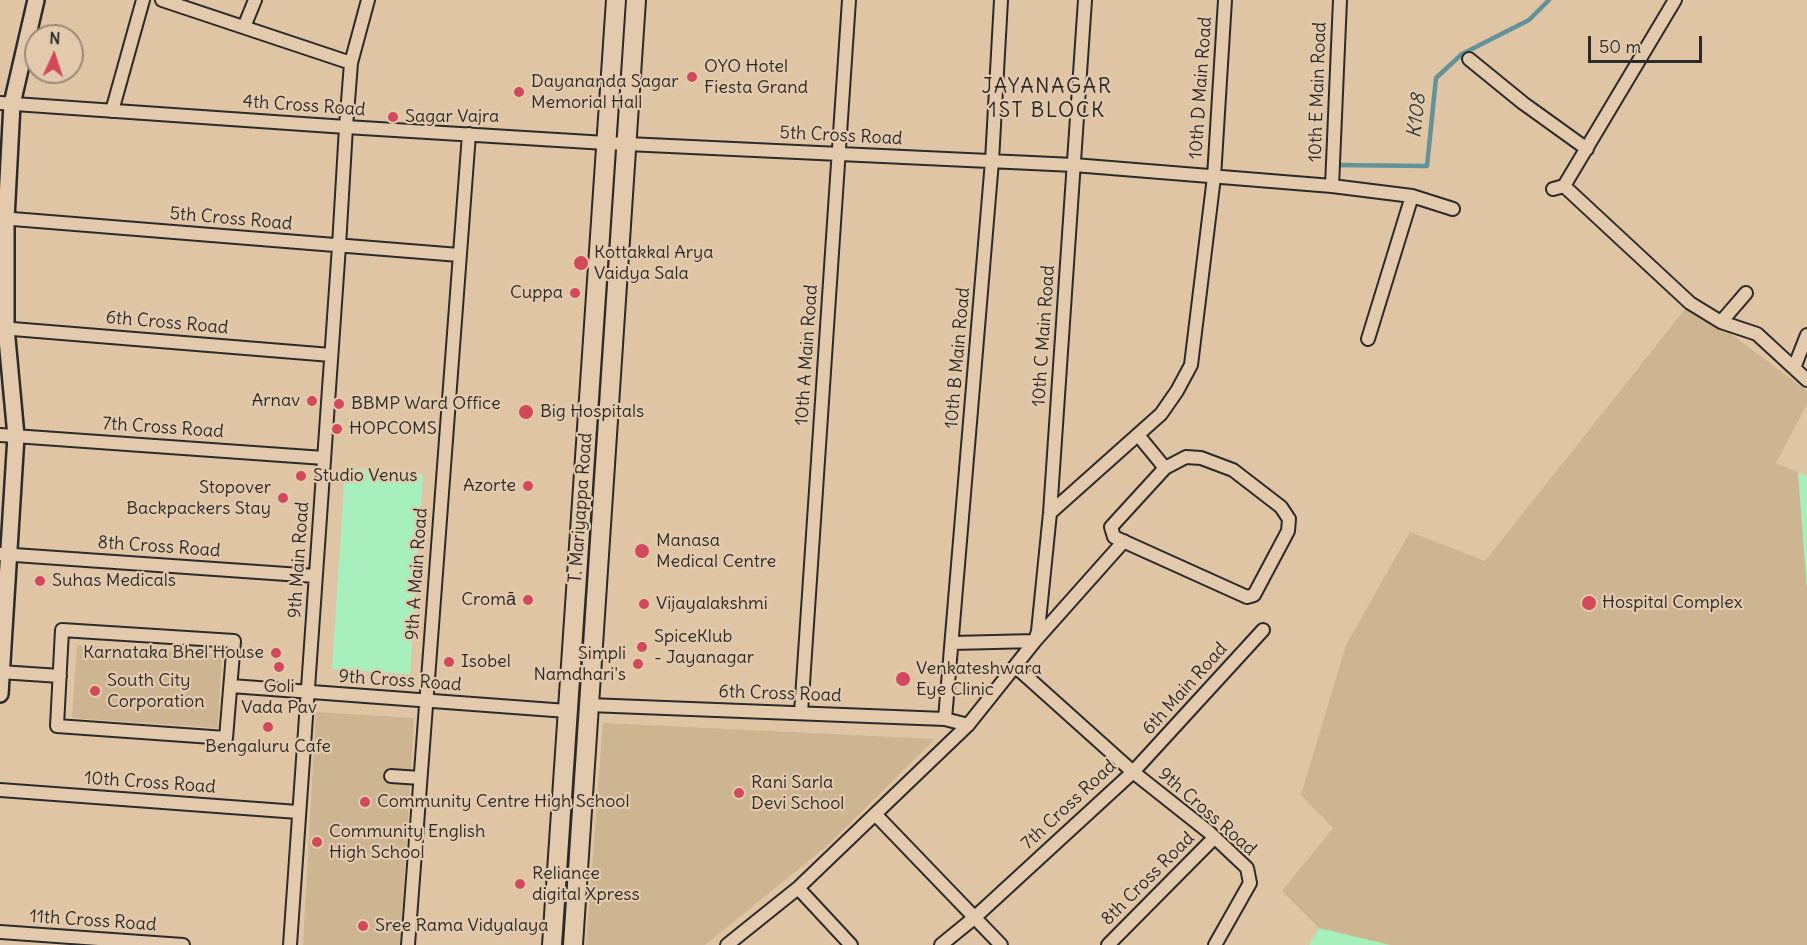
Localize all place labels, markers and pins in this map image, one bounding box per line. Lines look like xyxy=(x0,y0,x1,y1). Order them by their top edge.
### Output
place label: OYO Hotel Fiesta Grand xyxy=(704,56,808,98)
marker: OYO Hotel Fiesta Grand xyxy=(685,70,699,84)
place label: Dayananda Sagar Memorial Hall xyxy=(531,71,679,113)
marker: Dayananda Sagar Memorial Hall xyxy=(512,85,526,99)
place label: Sagar Vajra xyxy=(405,106,499,128)
marker: Sagar Vajra xyxy=(386,110,400,124)
place label: Kottakkal Arya Vaidya Sala xyxy=(594,242,714,284)
marker: Kottakkal Arya Vaidya Sala xyxy=(572,254,590,272)
place label: Cuppa xyxy=(510,282,563,304)
marker: Cuppa xyxy=(568,286,582,300)
place label: Arnav xyxy=(252,390,300,412)
place label: BBMP Ward Office xyxy=(351,393,501,415)
marker: Arnav xyxy=(305,394,319,408)
marker: BBMP Ward Office xyxy=(332,397,346,411)
place label: Big Hospitals xyxy=(540,401,644,423)
marker: Big Hospitals xyxy=(517,403,535,421)
place label: HOPCOMS xyxy=(349,418,437,440)
marker: HOPCOMS xyxy=(330,422,344,436)
place label: Studio Venus xyxy=(313,465,418,487)
marker: Studio Venus xyxy=(294,469,308,483)
place label: Azorte xyxy=(463,475,516,497)
place label: Stopover Backpackers Stay xyxy=(126,477,271,520)
marker: Azorte xyxy=(521,479,535,493)
marker: Stopover Backpackers Stay xyxy=(276,491,290,505)
place label: Manasa Medical Centre xyxy=(656,530,776,572)
marker: Manasa Medical Centre xyxy=(633,542,651,560)
place label: Suhas Medicals xyxy=(52,570,176,592)
marker: Suhas Medicals xyxy=(33,574,47,588)
place label: Cromā xyxy=(461,589,516,611)
place label: Hospital Complex xyxy=(1602,592,1743,614)
marker: Cromā xyxy=(521,593,535,607)
place label: Vijayalakshmi xyxy=(656,593,768,615)
marker: Hospital Complex xyxy=(1580,594,1598,612)
marker: Vijayalakshmi xyxy=(637,597,651,611)
place label: SpiceKlub - Jayanagar xyxy=(654,626,754,668)
marker: SpiceKlub - Jayanagar xyxy=(635,640,649,654)
place label: Karnataka Bhel House xyxy=(83,642,264,664)
place label: Simpli Namdhari's xyxy=(533,643,626,686)
marker: Karnataka Bhel House xyxy=(269,646,283,660)
place label: Isobel xyxy=(461,651,511,673)
marker: Isobel xyxy=(442,655,456,669)
marker: Simpli Namdhari's xyxy=(631,657,645,671)
place label: Venkateshwara Eye Clinic xyxy=(916,658,1042,700)
marker: Goli Vada Pav xyxy=(272,660,286,674)
place label: South City Corporation xyxy=(107,670,205,712)
marker: Venkateshwara Eye Clinic xyxy=(894,670,912,688)
place label: Goli Vada Pav xyxy=(241,676,317,718)
marker: South City Corporation xyxy=(88,684,102,698)
marker: Bengaluru Cafe xyxy=(261,720,275,734)
place label: Bengaluru Cafe xyxy=(205,736,331,758)
place label: Rani Sarla Devi School xyxy=(751,772,844,814)
marker: Rani Sarla Devi School xyxy=(732,786,746,800)
place label: Community Centre High School xyxy=(377,791,629,813)
marker: Community Centre High School xyxy=(358,795,372,809)
place label: Community English High School xyxy=(329,821,485,864)
marker: Community English High School xyxy=(310,835,324,849)
place label: Reliance digital Xpress xyxy=(532,863,640,906)
marker: Reliance digital Xpress xyxy=(513,877,527,891)
place label: Sree Rama Vidyalaya xyxy=(375,915,549,937)
marker: Sree Rama Vidyalaya xyxy=(356,919,370,933)

